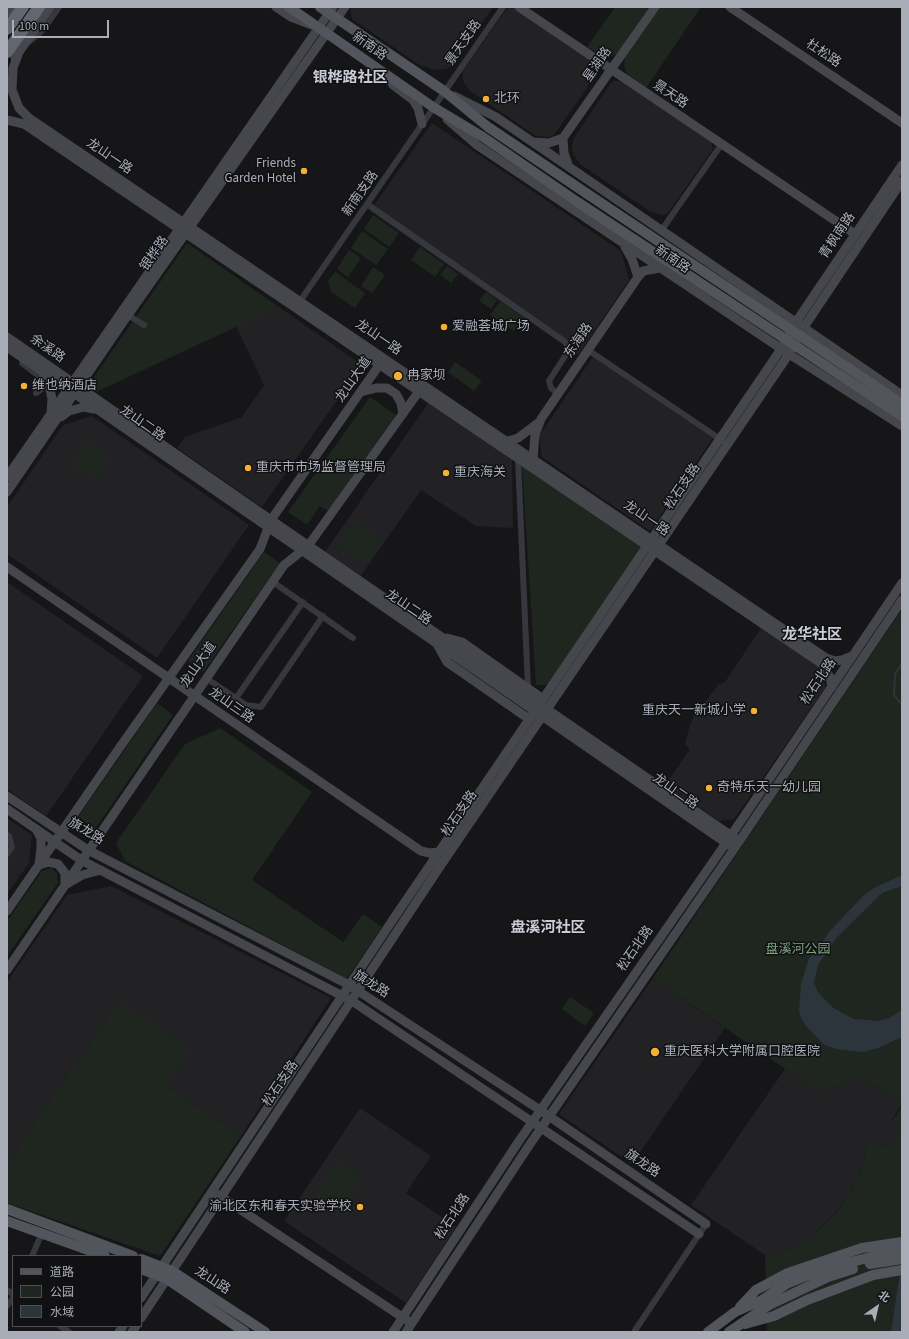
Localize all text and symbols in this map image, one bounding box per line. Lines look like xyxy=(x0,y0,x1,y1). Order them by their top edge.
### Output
scale bar xyxy=(14,12,111,38)
street label: 景天支路 xyxy=(443,17,485,69)
text: 100 m xyxy=(19,18,49,35)
street label: 新南路 xyxy=(349,29,389,65)
street label: 杜松路 xyxy=(802,37,844,71)
street label: 星湖路 xyxy=(580,45,616,85)
district label: 银桦路社区 xyxy=(313,70,387,88)
street label: 景天路 xyxy=(649,78,691,112)
place label: 北环 xyxy=(494,91,520,107)
marker: 北环 xyxy=(481,94,491,104)
street label: 龙山一路 xyxy=(83,136,135,178)
place label: Friends Garden Hotel xyxy=(224,156,296,187)
marker: Friends Garden Hotel xyxy=(299,166,309,176)
street label: 新南支路 xyxy=(340,168,382,220)
street label: 青枫南路 xyxy=(817,210,859,262)
street label: 银桦路 xyxy=(137,234,173,274)
street label: 新南路 xyxy=(651,243,693,277)
street label: 龙山一路 xyxy=(352,317,404,359)
place label: 爱融荟城广场 xyxy=(452,319,530,335)
street label: 东海路 xyxy=(562,320,596,362)
marker: 爱融荟城广场 xyxy=(439,322,449,332)
street label: 余溪路 xyxy=(27,331,67,367)
street label: 龙山大道 xyxy=(333,354,375,406)
place label: 冉家坝 xyxy=(407,368,446,384)
marker: 冉家坝 xyxy=(392,370,404,382)
place label: 维也纳酒店 xyxy=(32,378,97,394)
marker: 维也纳酒店 xyxy=(19,381,29,391)
street label: 龙山二路 xyxy=(116,403,168,445)
place label: 重庆市市场监督管理局 xyxy=(256,460,386,476)
street label: 松石支路 xyxy=(662,461,704,513)
marker: 重庆市市场监督管理局 xyxy=(243,463,253,473)
place label: 重庆海关 xyxy=(454,465,506,481)
marker: 重庆海关 xyxy=(441,468,451,478)
street label: 龙山一路 xyxy=(620,498,672,540)
street label: 龙山二路 xyxy=(382,587,434,629)
district label: 龙华社区 xyxy=(782,627,842,645)
street label: 龙山大道 xyxy=(178,639,220,691)
street label: 松石北路 xyxy=(798,656,840,708)
street label: 龙山三路 xyxy=(205,685,257,727)
place label: 重庆天一新城小学 xyxy=(642,703,746,719)
marker: 重庆天一新城小学 xyxy=(749,706,759,716)
street label: 龙山二路 xyxy=(649,771,701,813)
place label: 奇特乐天一幼儿园 xyxy=(717,780,821,796)
marker: 奇特乐天一幼儿园 xyxy=(704,783,714,793)
street label: 松石支路 xyxy=(439,788,481,840)
street label: 旗龙路 xyxy=(65,815,107,849)
district label: 盘溪河社区 xyxy=(511,920,585,938)
street label: 松石北路 xyxy=(615,923,657,975)
park label: 盘溪河公园 xyxy=(766,942,830,958)
street label: 旗龙路 xyxy=(350,968,392,1002)
place label: 重庆医科大学附属口腔医院 xyxy=(664,1044,820,1060)
marker: 重庆医科大学附属口腔医院 xyxy=(649,1046,661,1058)
street label: 松石支路 xyxy=(260,1058,302,1110)
street label: 旗龙路 xyxy=(621,1147,663,1181)
street label: 松石北路 xyxy=(432,1191,474,1243)
place label: 渝北区东和春天实验学校 xyxy=(209,1199,352,1215)
marker: 渝北区东和春天实验学校 xyxy=(355,1202,365,1212)
legend xyxy=(12,1255,142,1327)
text: 道路 xyxy=(50,1264,74,1281)
street label: 龙山路 xyxy=(191,1264,233,1298)
text: 公园 xyxy=(50,1284,74,1301)
north arrow xyxy=(857,1287,897,1327)
text: 北 xyxy=(875,1287,893,1306)
text: 水域 xyxy=(50,1304,74,1321)

